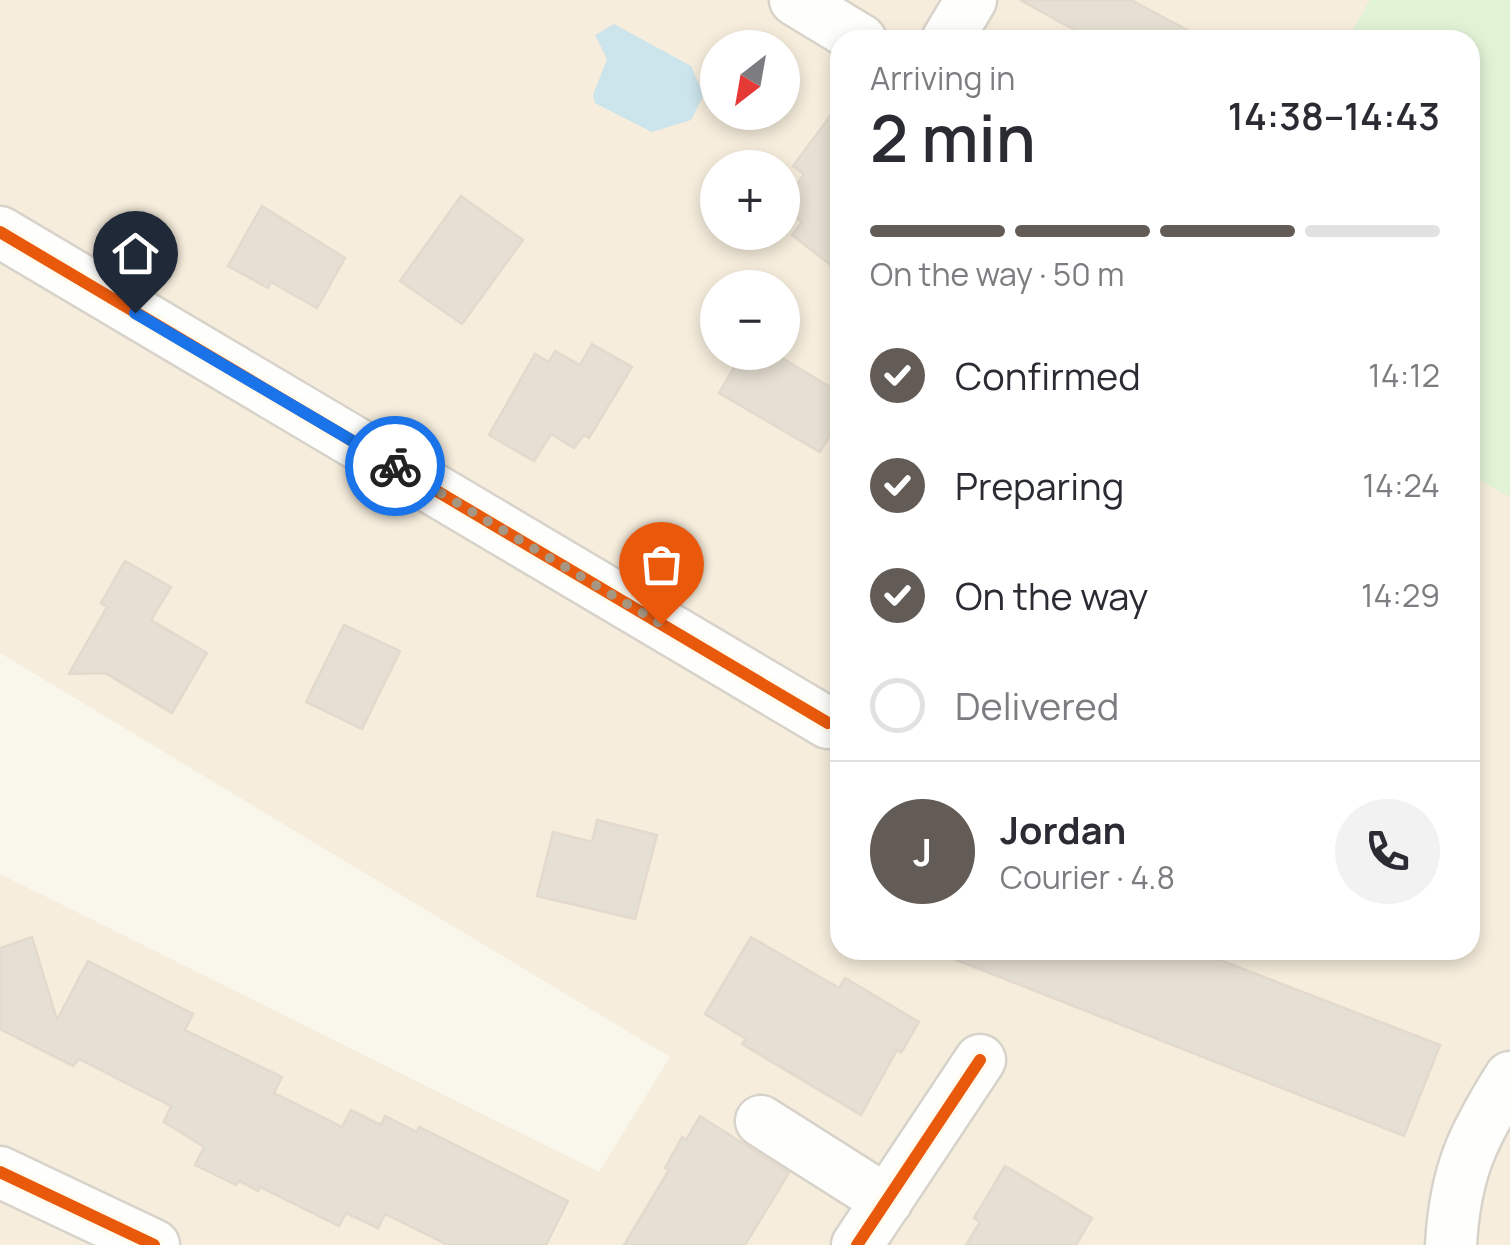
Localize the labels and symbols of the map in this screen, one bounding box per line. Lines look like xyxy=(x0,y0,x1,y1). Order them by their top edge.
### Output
north arrow xyxy=(700,30,800,130)
pin xyxy=(93,211,178,314)
courier xyxy=(345,416,445,516)
pin xyxy=(619,522,704,625)

